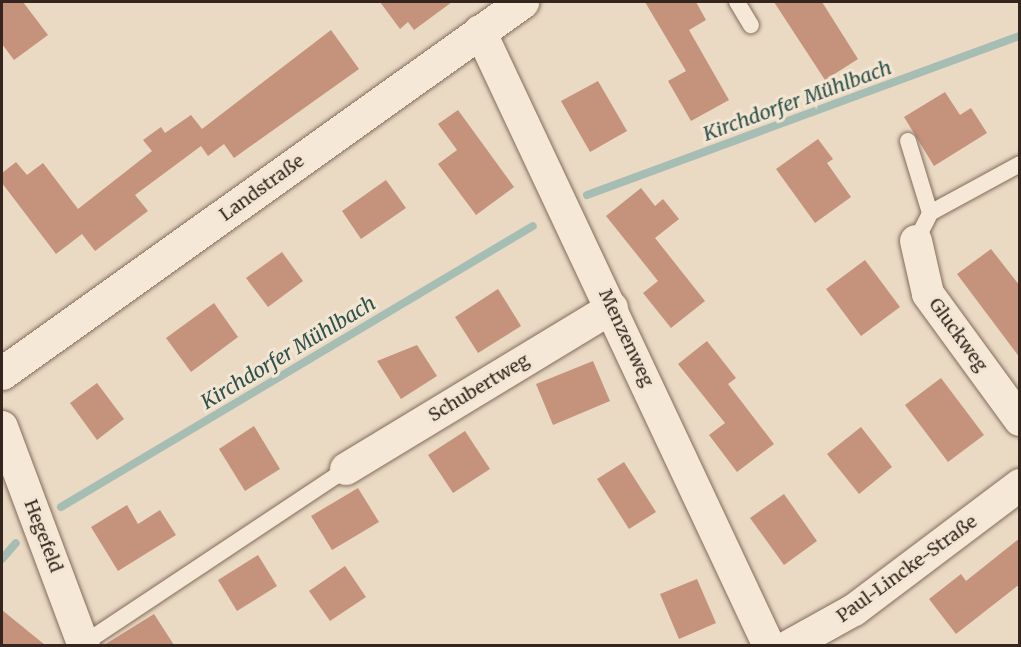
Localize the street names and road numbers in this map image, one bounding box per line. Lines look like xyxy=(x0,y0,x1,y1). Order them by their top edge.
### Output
street label: Landstraße xyxy=(216,150,308,226)
street label: Menzenweg xyxy=(594,286,658,390)
street label: Gluckweg xyxy=(924,294,992,376)
street label: Schubertweg xyxy=(425,349,533,427)
street label: Hegefeld xyxy=(19,497,67,575)
street label: Paul-Lincke-Straße xyxy=(833,511,981,627)

